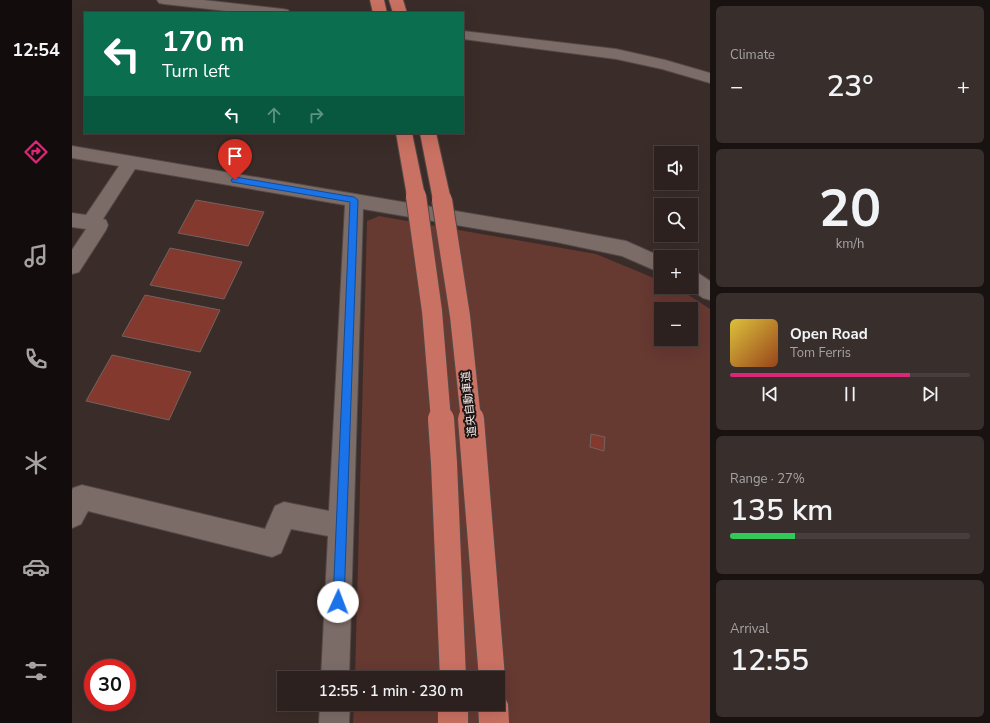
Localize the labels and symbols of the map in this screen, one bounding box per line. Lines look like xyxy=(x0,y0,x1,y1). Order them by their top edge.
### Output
pin xyxy=(218,139,252,180)
street label: 道央自動車道 xyxy=(458,370,480,438)
position arrow xyxy=(317,581,359,623)
speed limit sign: 30 xyxy=(84,659,136,711)

